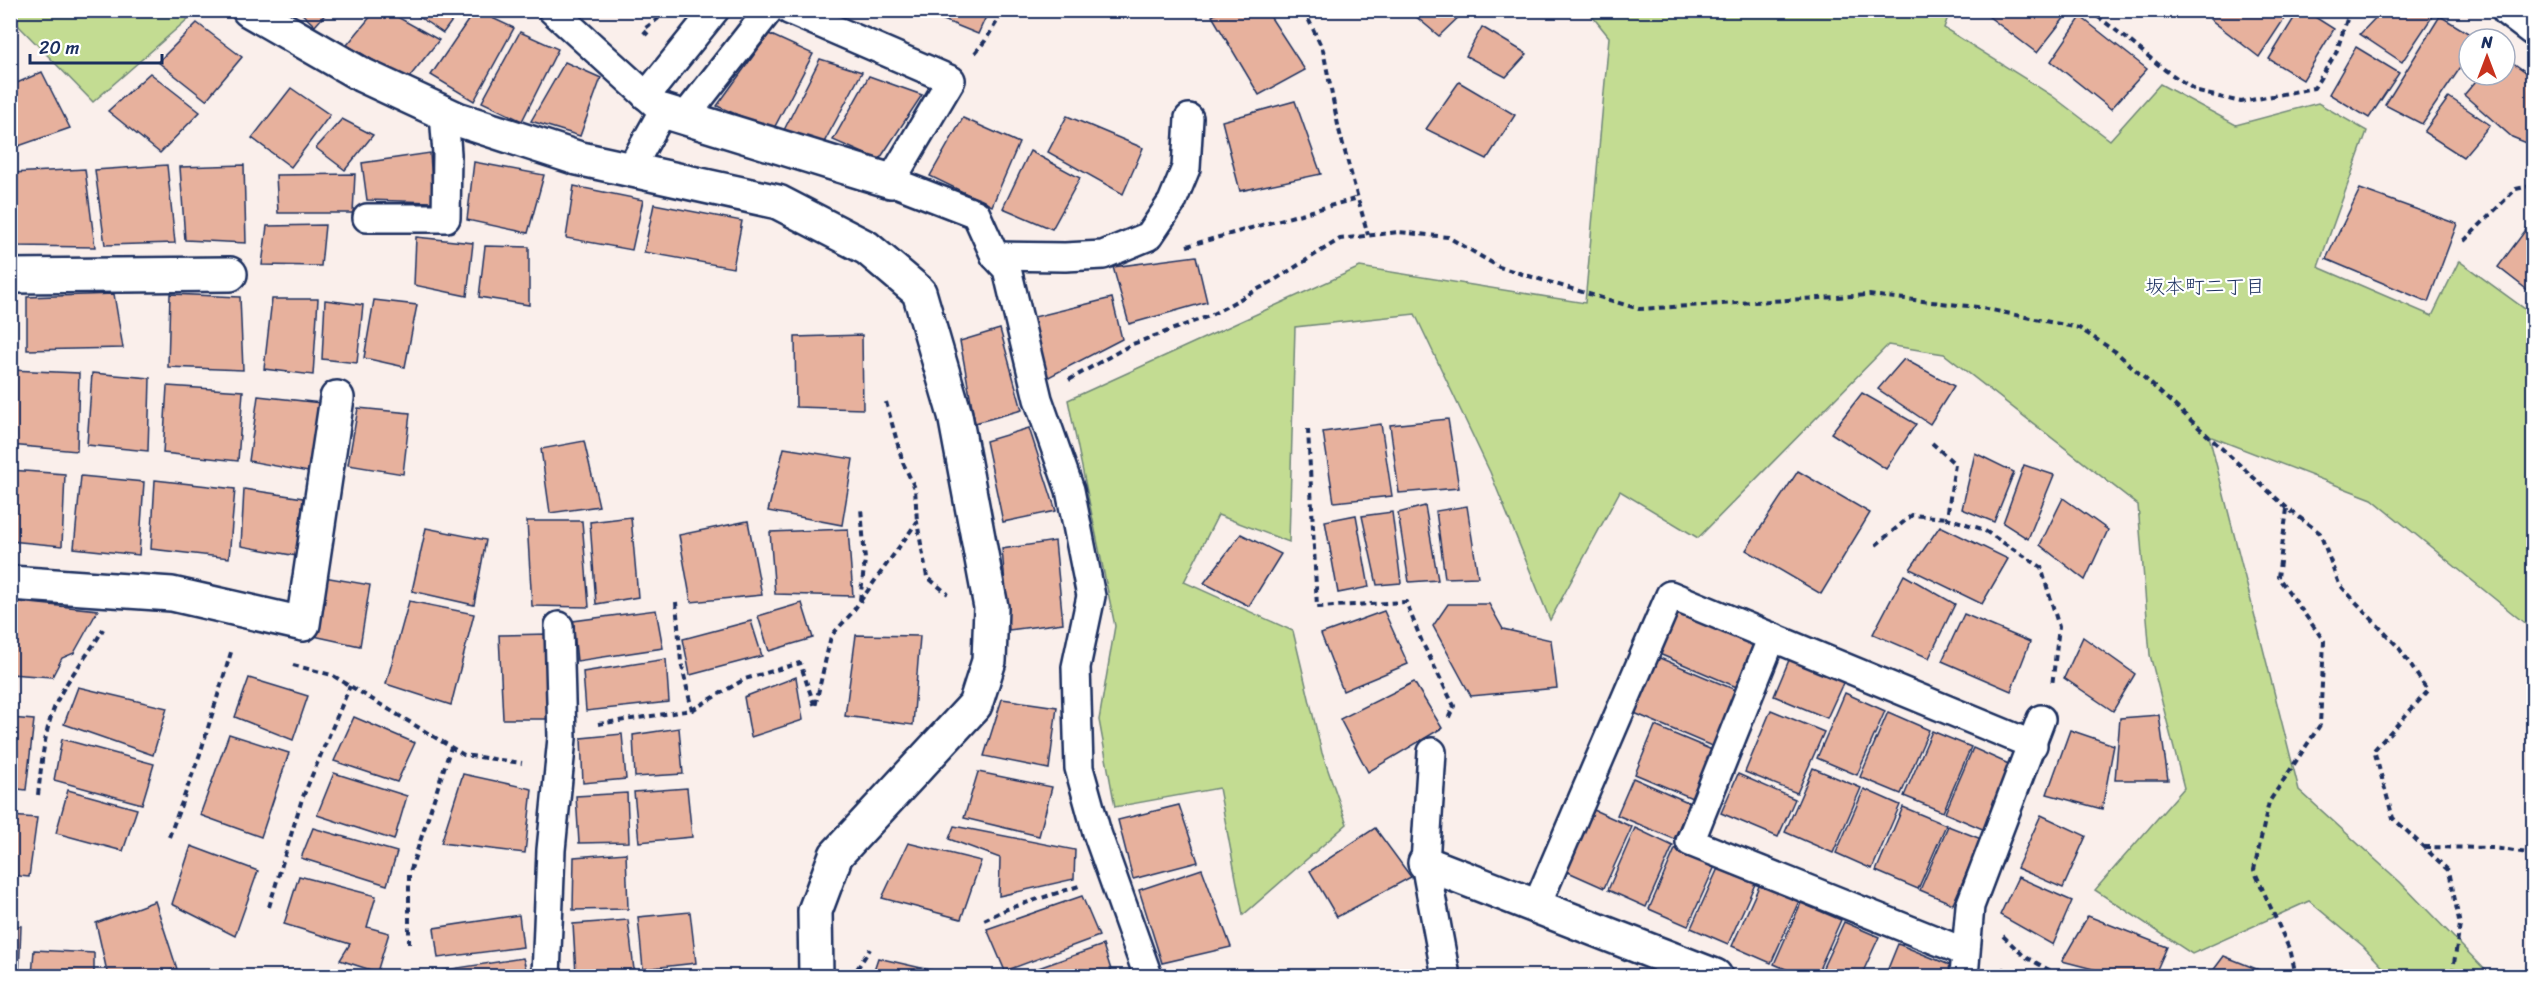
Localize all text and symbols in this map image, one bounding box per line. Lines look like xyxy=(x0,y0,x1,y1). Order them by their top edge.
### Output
scale bar xyxy=(30,27,162,65)
north arrow xyxy=(2457,27,2517,87)
text: N xyxy=(2480,28,2493,57)
text: 20 m xyxy=(39,32,79,64)
district label: 坂本町二丁目 xyxy=(2145,269,2265,304)

